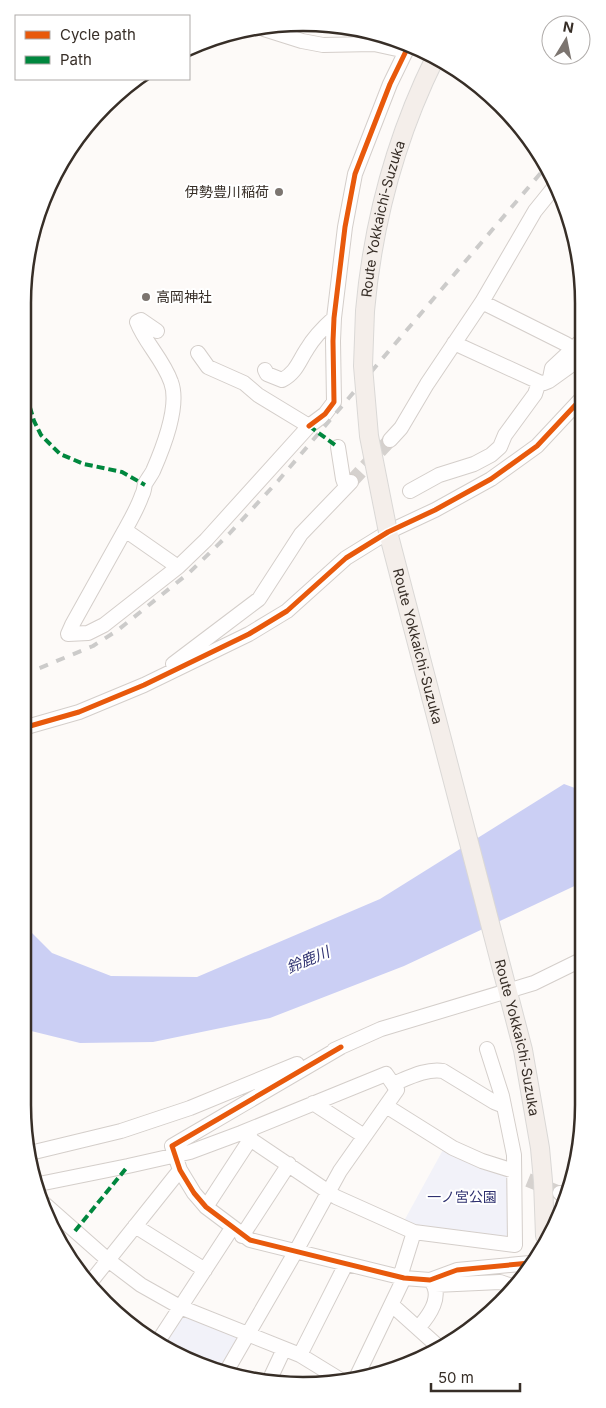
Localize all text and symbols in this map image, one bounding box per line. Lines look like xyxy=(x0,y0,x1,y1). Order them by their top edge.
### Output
legend xyxy=(15,15,190,80)
north arrow xyxy=(541,15,591,65)
text: N xyxy=(562,17,575,36)
text: Cycle path xyxy=(60,25,136,44)
text: Path xyxy=(60,50,92,69)
street label: Route Yokkaichi-Suzuka xyxy=(357,138,408,298)
place label: 伊勢豊川稲荷 xyxy=(185,183,269,200)
marker: 伊勢豊川稲荷 xyxy=(273,186,285,198)
place label: 高岡神社 xyxy=(156,288,212,305)
marker: 高岡神社 xyxy=(140,291,152,303)
street label: Route Yokkaichi-Suzuka xyxy=(390,566,447,726)
water label: 鈴鹿川 xyxy=(283,941,334,977)
street label: Route Yokkaichi-Suzuka xyxy=(492,957,543,1117)
park label: 一ノ宮公園 xyxy=(427,1188,497,1205)
scale bar xyxy=(431,1360,520,1392)
text: 50 m xyxy=(438,1368,474,1387)

